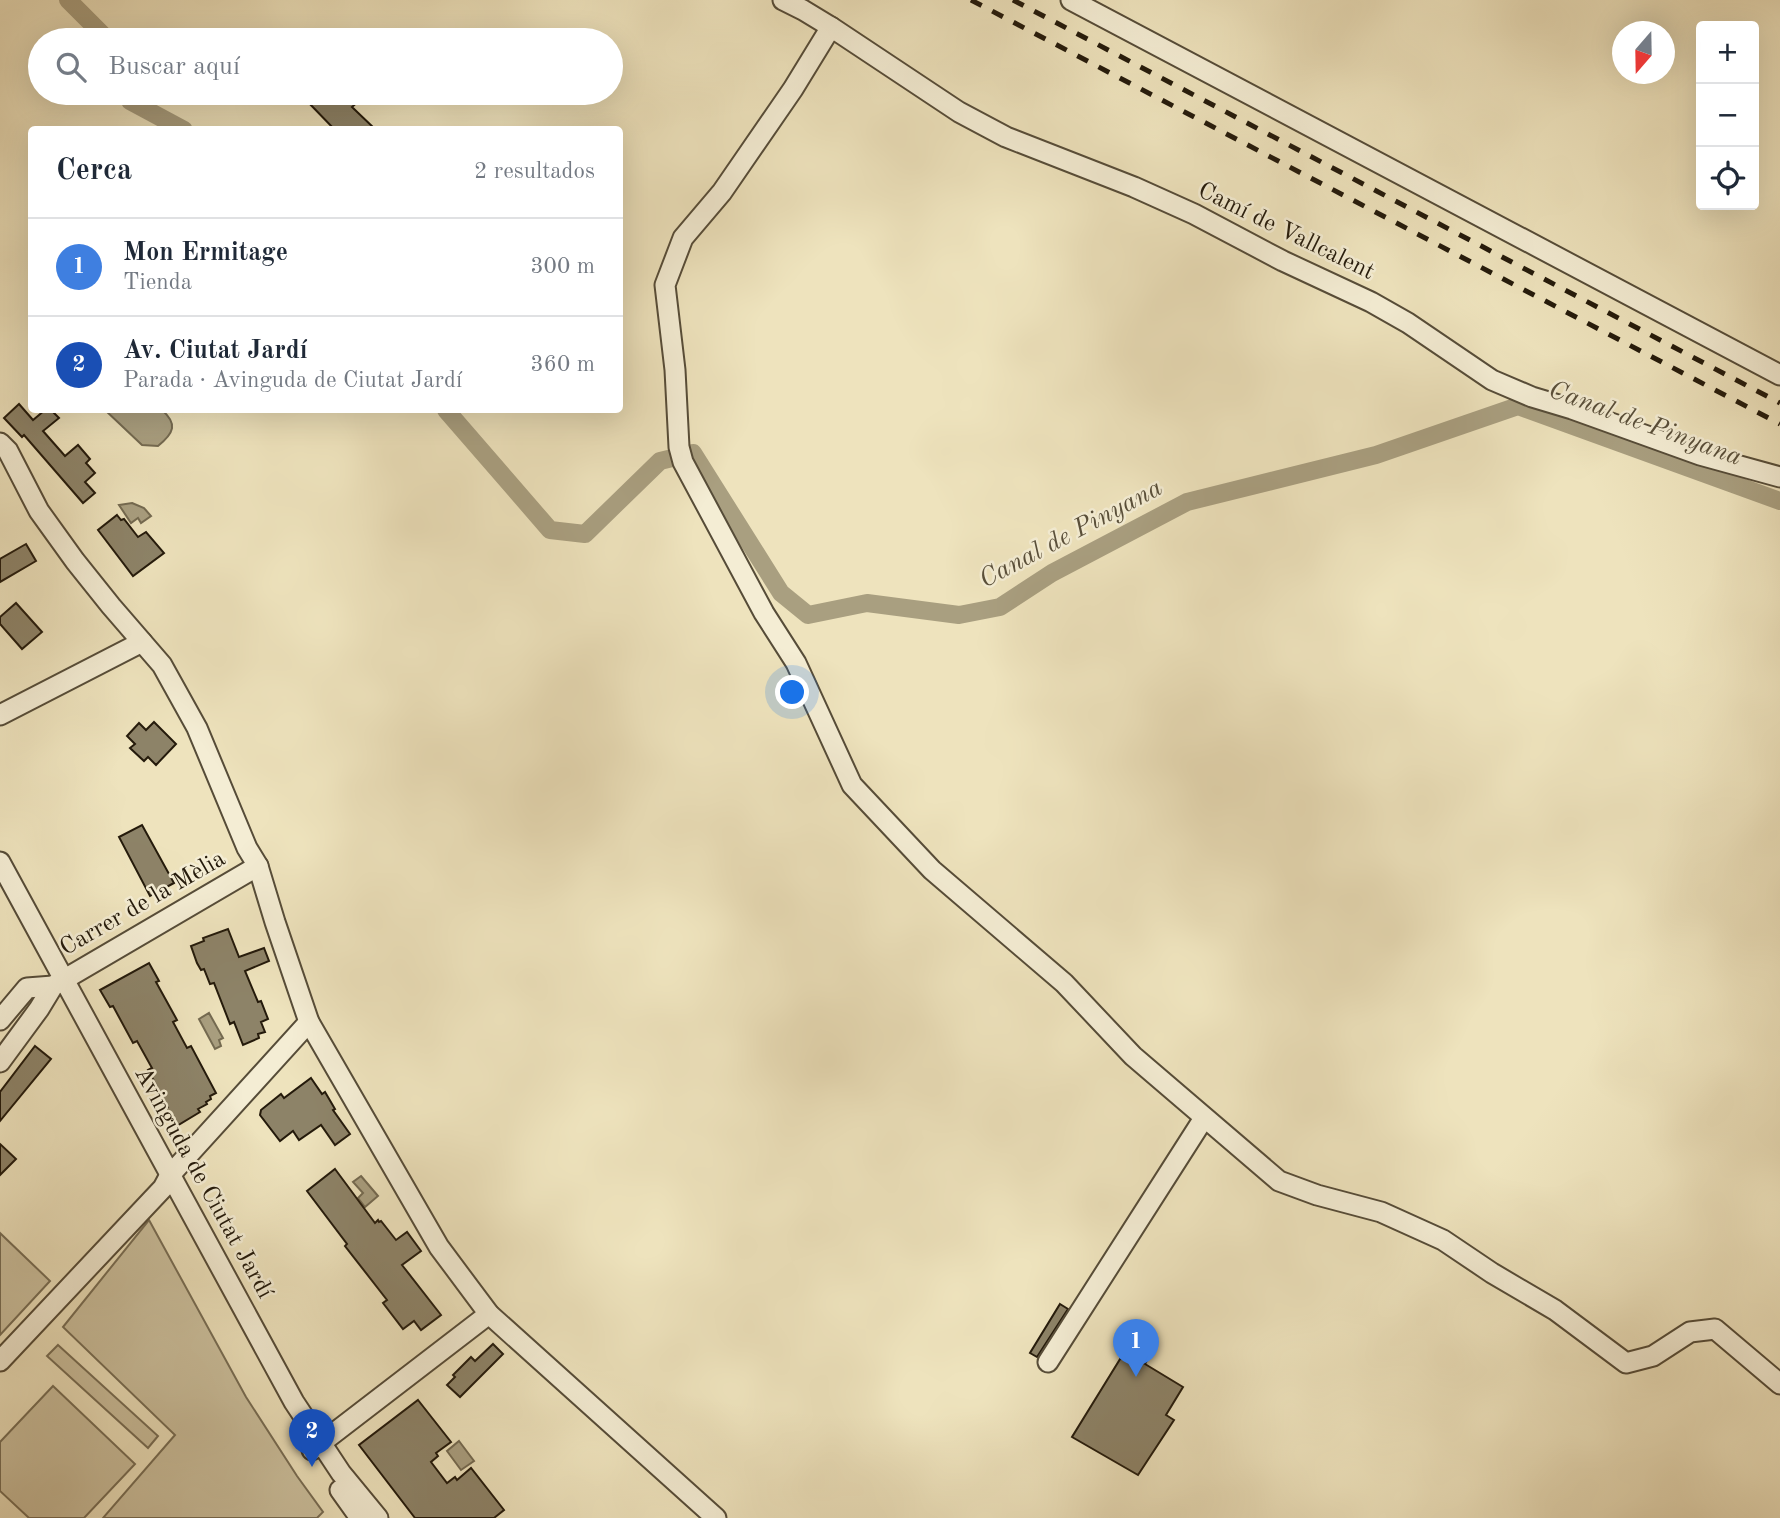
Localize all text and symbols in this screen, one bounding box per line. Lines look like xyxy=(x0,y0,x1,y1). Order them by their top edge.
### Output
north arrow xyxy=(1612,21,1675,84)
map controls xyxy=(1696,21,1759,210)
button: + xyxy=(1696,21,1759,84)
search box xyxy=(28,28,623,105)
icon: search xyxy=(52,48,90,86)
text: Buscar aquí xyxy=(108,54,240,80)
button: − xyxy=(1696,84,1759,147)
button: locate xyxy=(1696,147,1759,210)
text: Cerca xyxy=(56,156,132,186)
text: 2 resultados xyxy=(474,160,595,183)
street label: Camí de Vallcalent xyxy=(1194,179,1378,285)
text: Mon Ermitage xyxy=(123,240,288,266)
text: 1 xyxy=(72,255,86,278)
text: 300 m xyxy=(530,255,595,278)
text: Tienda xyxy=(123,271,192,294)
text: Av. Ciutat Jardí xyxy=(123,338,308,364)
text: 2 xyxy=(72,353,86,376)
text: 360 m xyxy=(530,353,595,376)
text: Parada · Avinguda de Ciutat Jardí xyxy=(123,369,462,392)
water label: Canal de Pinyana xyxy=(1545,377,1745,471)
water label: Canal de Pinyana xyxy=(975,475,1167,593)
your location xyxy=(775,675,809,709)
street label: Carrer de la Mèlia xyxy=(56,847,230,961)
street label: Avinguda de Ciutat Jardí xyxy=(129,1063,277,1303)
pin: 1 xyxy=(1113,1319,1159,1377)
pin: 2 xyxy=(289,1409,335,1467)

